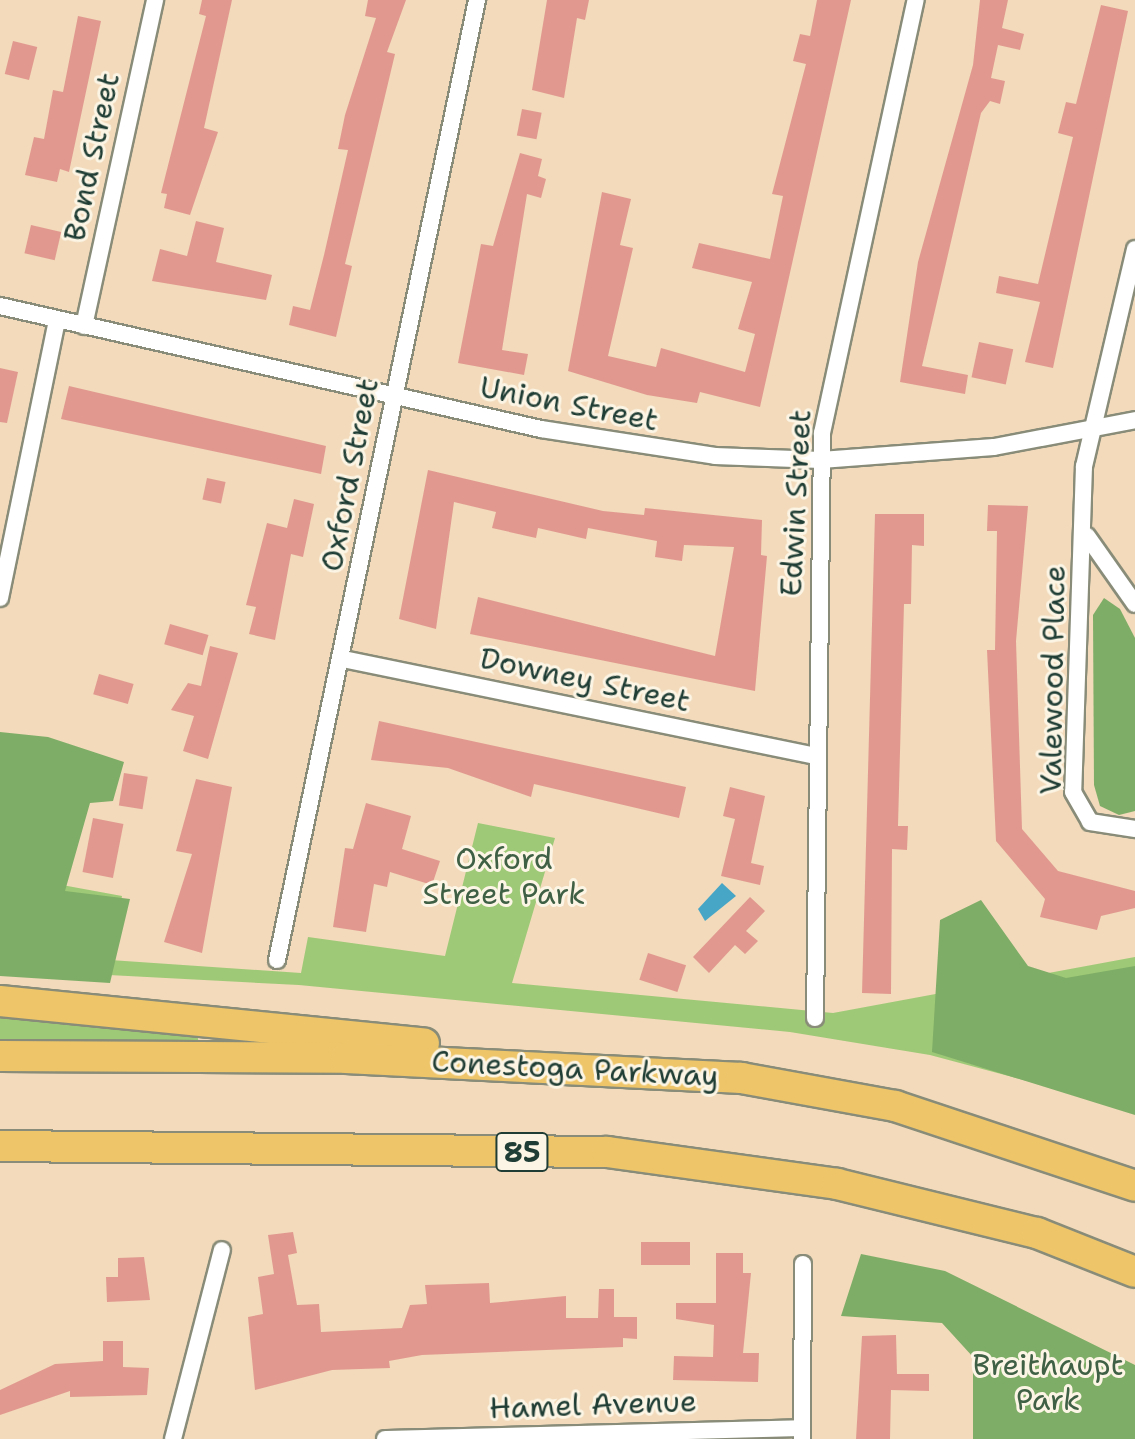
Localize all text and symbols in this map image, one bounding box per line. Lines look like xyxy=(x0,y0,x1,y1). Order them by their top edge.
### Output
street label: Bond Street xyxy=(57,69,127,245)
street label: Union Street xyxy=(477,369,661,439)
street label: Oxford Street xyxy=(314,375,386,575)
street label: Edwin Street xyxy=(773,409,819,597)
street label: Valewood Place xyxy=(1033,565,1073,795)
street label: Downey Street xyxy=(477,640,693,720)
park label: Oxford Street Park xyxy=(423,841,585,912)
street label: Conestoga Parkway xyxy=(431,1044,719,1094)
road number: 85 xyxy=(494,1128,550,1176)
park label: Breithaupt Park xyxy=(972,1347,1124,1418)
street label: Hamel Avenue xyxy=(489,1383,697,1427)

